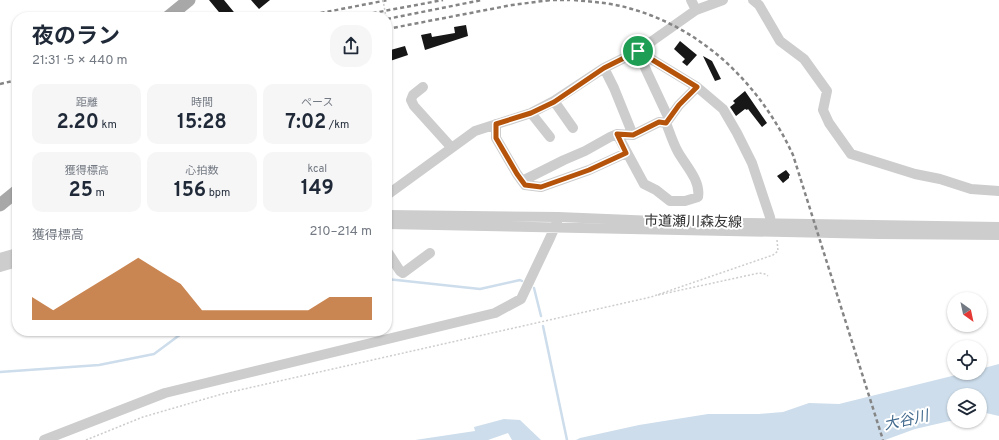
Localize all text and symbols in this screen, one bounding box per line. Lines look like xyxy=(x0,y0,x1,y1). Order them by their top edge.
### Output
text: 夜のラン xyxy=(32,24,120,51)
button: share xyxy=(330,25,372,67)
pin xyxy=(621,34,655,68)
icon: arrive xyxy=(627,40,649,62)
text: 21:31 · 5 × 440 m xyxy=(32,53,128,69)
text: 距離 xyxy=(76,96,98,110)
text: 時間 xyxy=(191,96,213,110)
text: ペース xyxy=(301,96,334,110)
text: 2.20 xyxy=(57,110,99,136)
text: 15:28 xyxy=(177,110,227,136)
text: 7:02 xyxy=(285,110,326,136)
text: km xyxy=(99,118,117,132)
text: /km xyxy=(326,118,349,132)
text: kcal xyxy=(308,162,327,176)
text: 獲得標高 xyxy=(65,164,109,178)
text: 心拍数 xyxy=(185,164,218,178)
text: 149 xyxy=(301,176,334,202)
text: 25 xyxy=(68,178,93,204)
text: 156 xyxy=(174,178,206,204)
text: m xyxy=(93,186,105,200)
text: bpm xyxy=(206,186,230,200)
street label: 市道瀬川森友線 xyxy=(644,213,742,232)
text: 210–214 m xyxy=(310,224,372,240)
text: 獲得標高 xyxy=(32,228,84,244)
north arrow xyxy=(947,292,987,332)
map controls xyxy=(947,292,987,428)
button: locate xyxy=(947,340,987,380)
button: layers xyxy=(947,388,987,428)
water label: 大谷川 xyxy=(882,407,932,435)

